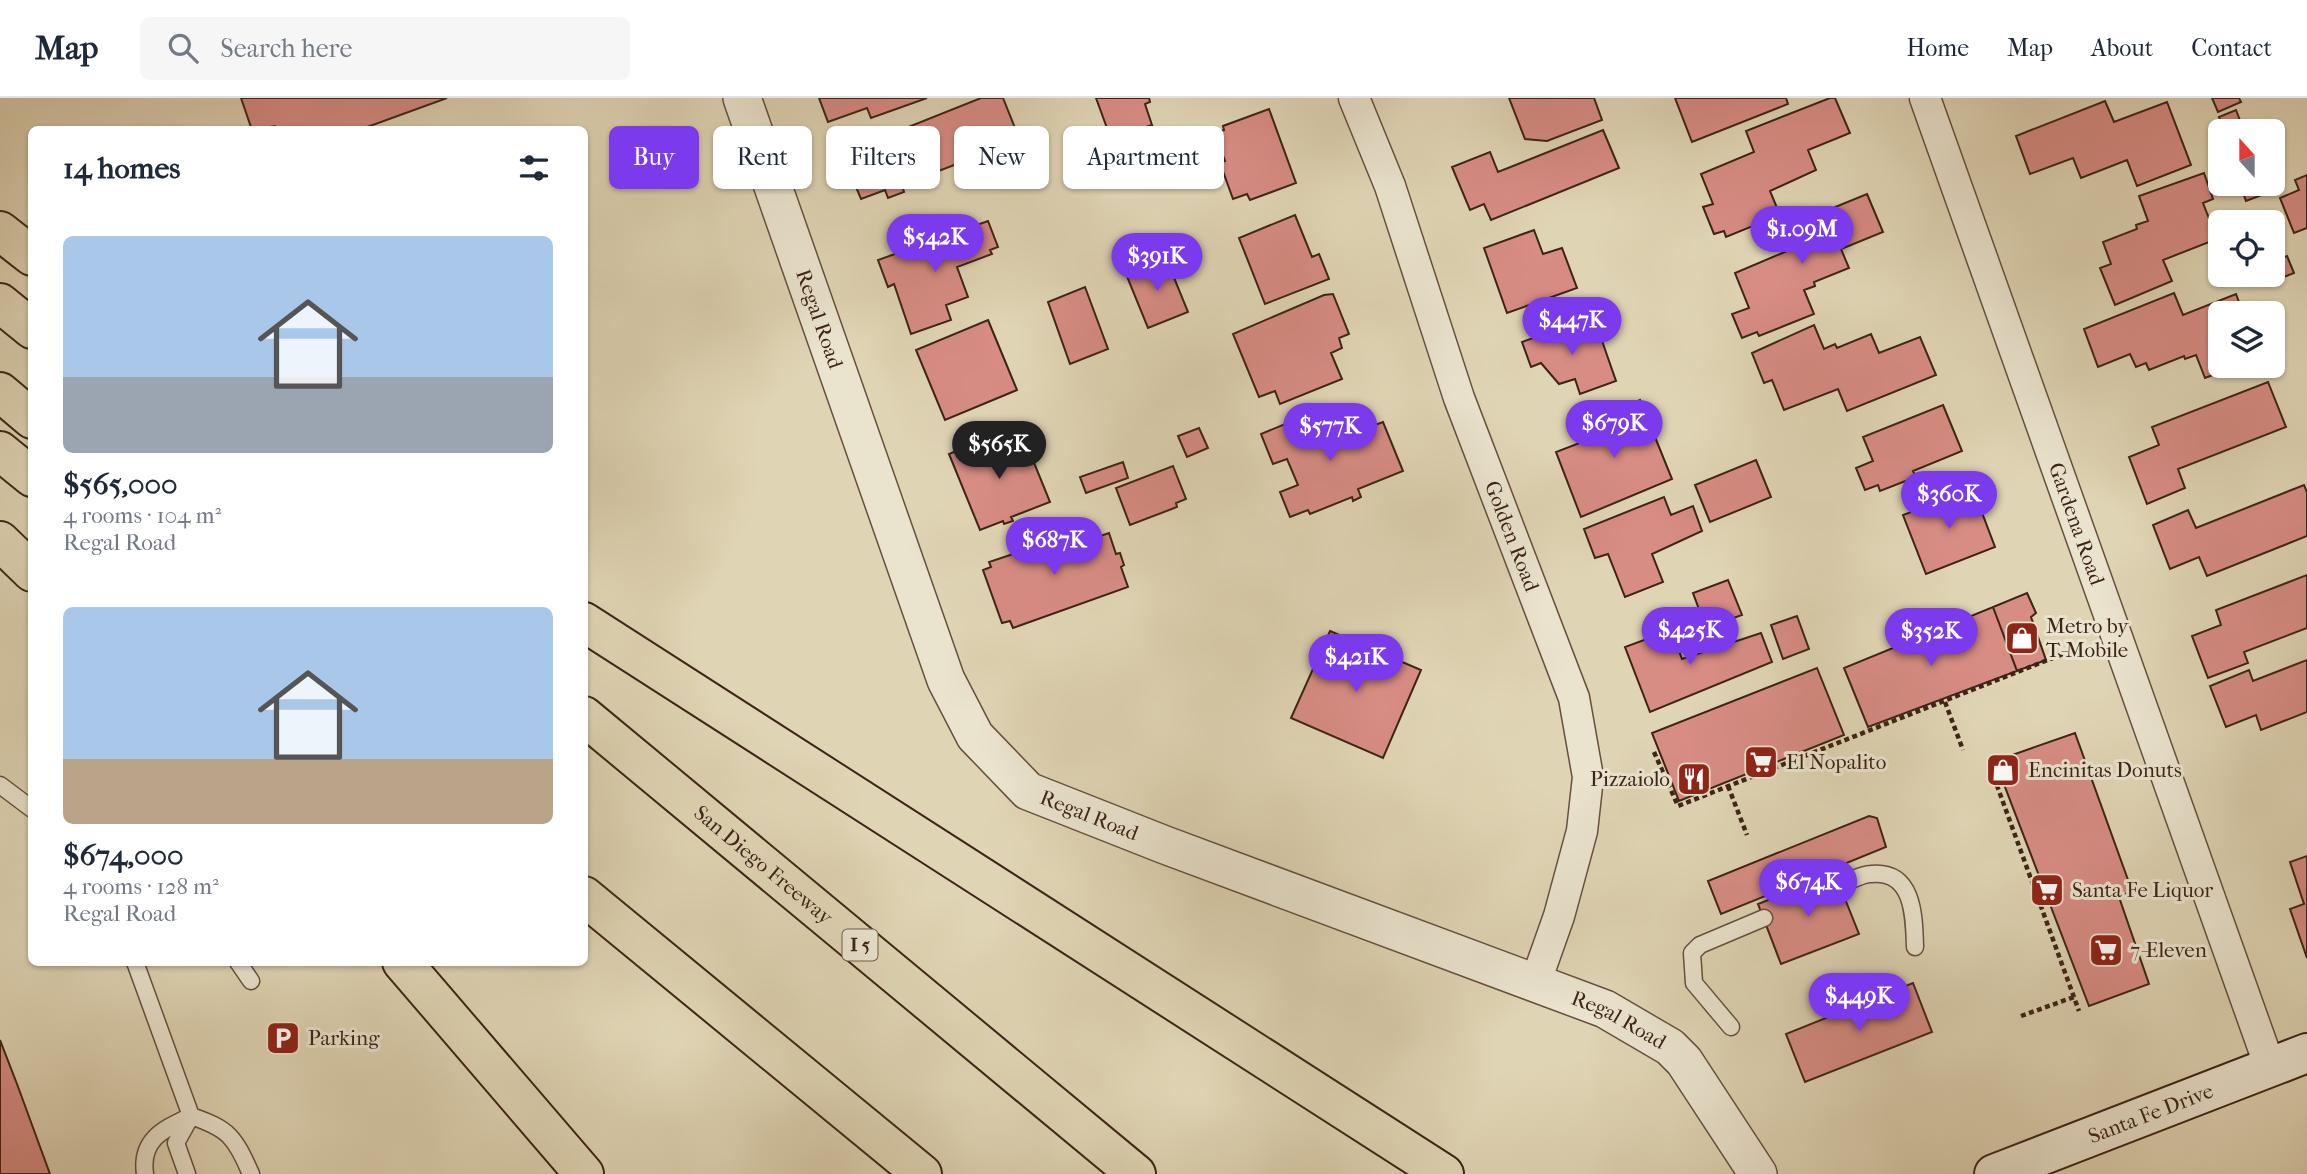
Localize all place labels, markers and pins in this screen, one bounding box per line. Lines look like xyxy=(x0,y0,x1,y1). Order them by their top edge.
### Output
pin: $1.09M xyxy=(1745,206,1859,266)
pin: $542K xyxy=(886,214,984,274)
pin: $391K xyxy=(1108,234,1206,293)
pin: $447K xyxy=(1523,298,1621,357)
pin: $679K xyxy=(1565,400,1663,460)
pin: $577K xyxy=(1281,404,1379,463)
pin: $565K xyxy=(950,422,1048,481)
pin: $360K xyxy=(1900,472,1998,531)
pin: $687K xyxy=(1005,518,1103,577)
pin: $425K xyxy=(1641,608,1739,667)
pin: $352K xyxy=(1882,608,1980,668)
place label: Metro by T-Mobile xyxy=(2046,614,2129,662)
shop icon: Metro by T-Mobile xyxy=(2003,619,2041,657)
pin: $421K xyxy=(1307,634,1405,694)
supermarket icon: El Nopalito xyxy=(1742,743,1780,781)
place label: El Nopalito xyxy=(1786,750,1886,774)
shop icon: Encinitas Donuts xyxy=(1984,751,2022,789)
place label: Encinitas Donuts xyxy=(2028,758,2182,782)
restaurant icon: Pizzaiolo xyxy=(1675,760,1713,798)
place label: Pizzaiolo xyxy=(1590,767,1670,791)
pin: $674K xyxy=(1759,860,1857,919)
supermarket icon: Santa Fe Liquor xyxy=(2028,871,2066,909)
place label: Santa Fe Liquor xyxy=(2072,878,2213,902)
supermarket icon: 7-Eleven xyxy=(2087,931,2125,969)
place label: 7-Eleven xyxy=(2130,938,2207,962)
pin: $449K xyxy=(1810,974,1908,1033)
parking icon: Parking xyxy=(264,1019,302,1057)
place label: Parking xyxy=(308,1026,380,1050)

